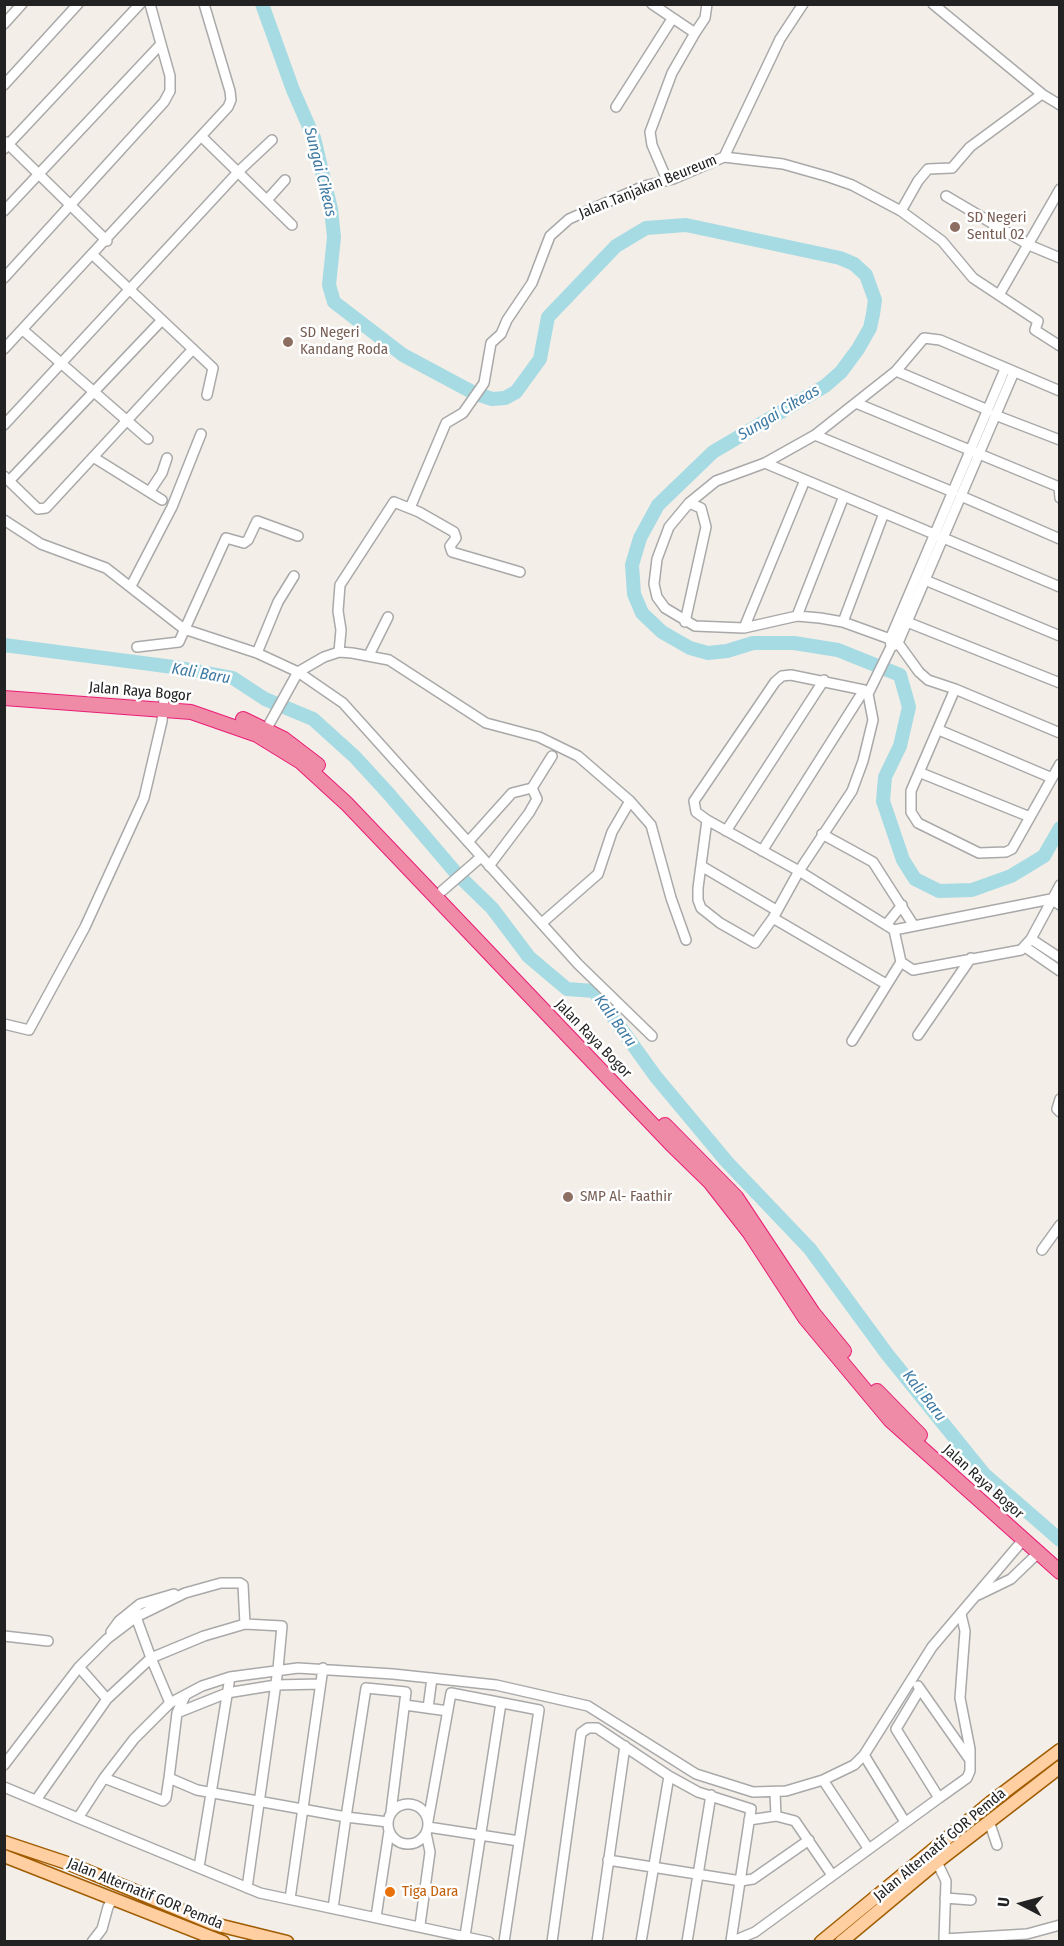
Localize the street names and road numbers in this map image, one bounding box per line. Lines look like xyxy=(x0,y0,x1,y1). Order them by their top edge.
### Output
street label: Jalan Tanjakan Beureum xyxy=(576,151,720,223)
street label: Jalan Raya Bogor xyxy=(88,679,192,705)
street label: Jalan Raya Bogor xyxy=(551,996,635,1082)
street label: Jalan Raya Bogor xyxy=(939,1441,1027,1523)
street label: Jalan Alternatif GOR Pemda xyxy=(870,1785,1010,1905)
street label: Jalan Alternatif GOR Pemda xyxy=(64,1854,226,1934)

